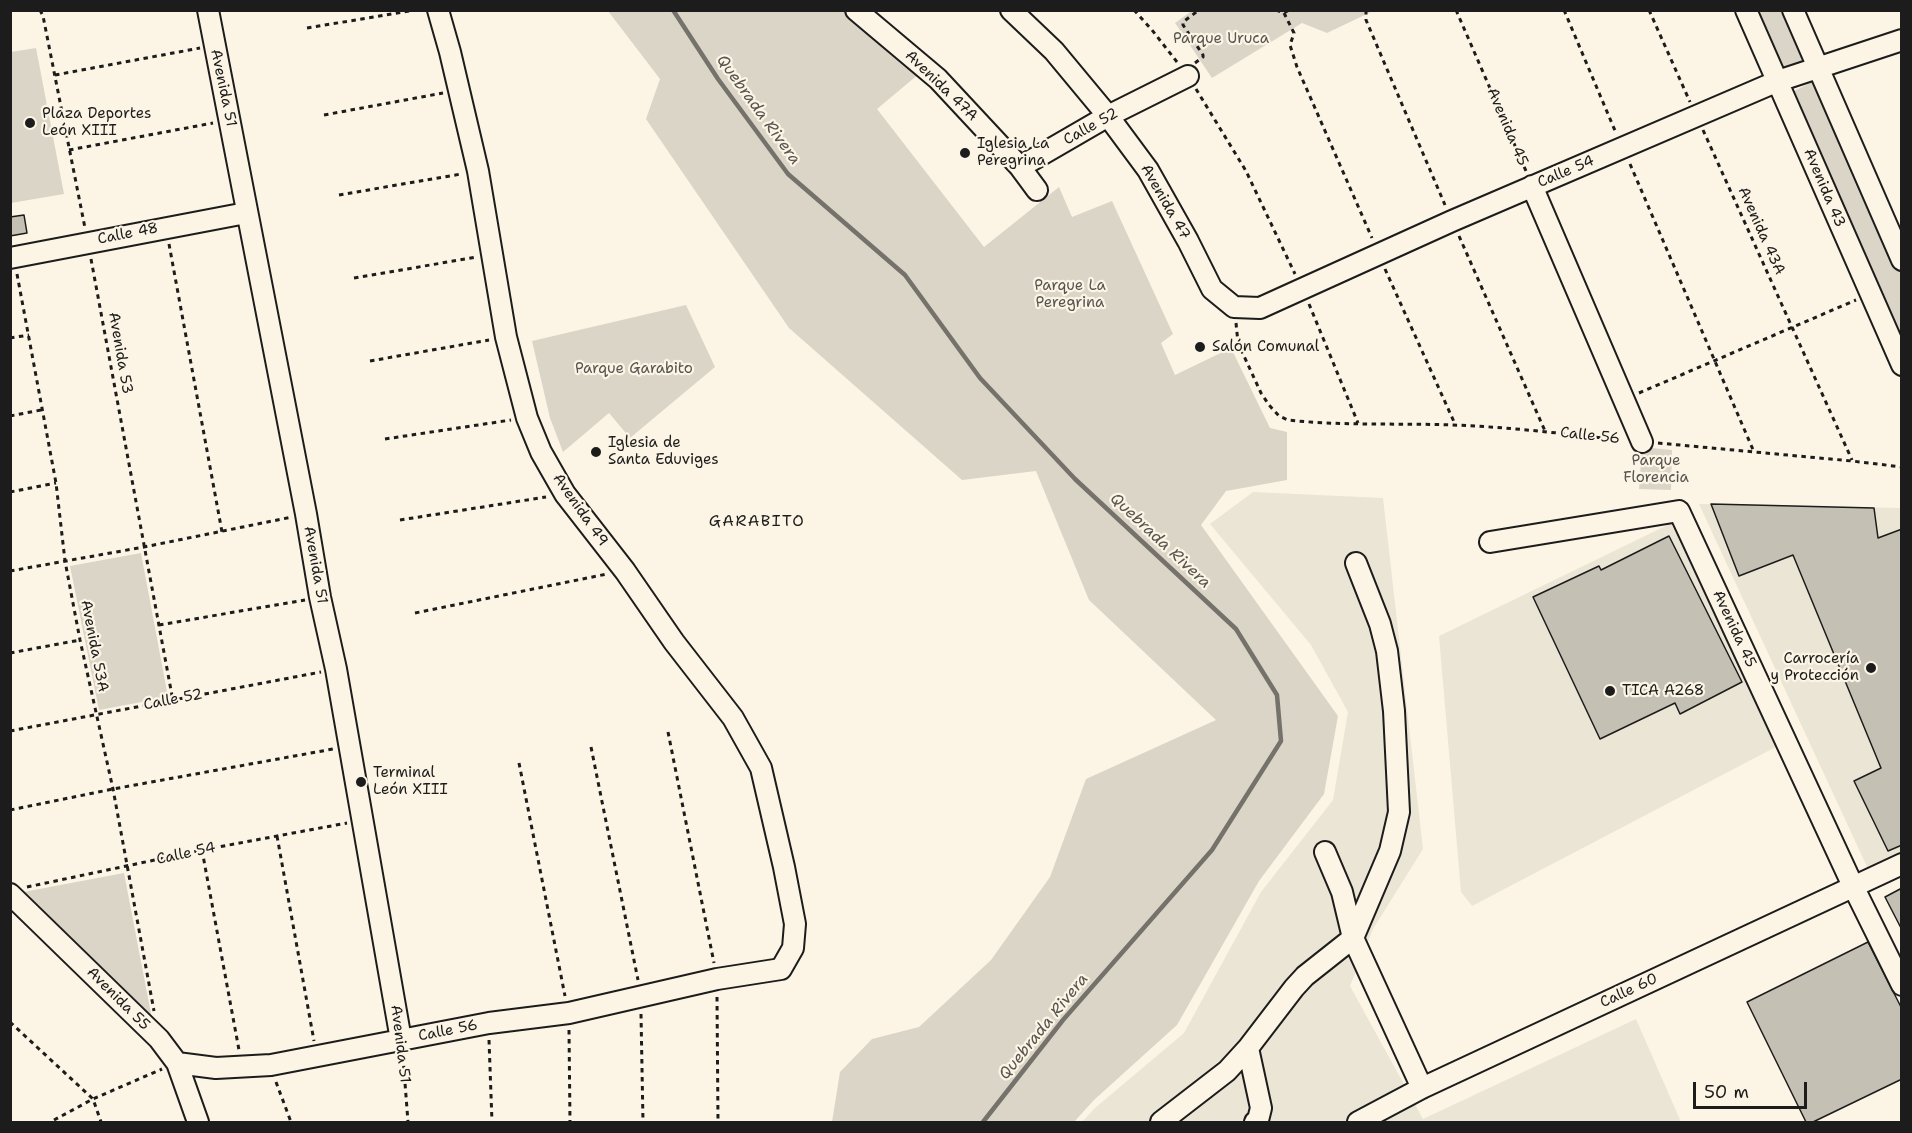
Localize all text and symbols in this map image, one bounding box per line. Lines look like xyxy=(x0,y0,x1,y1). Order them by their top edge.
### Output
park label: Parque Uruca xyxy=(1173,30,1269,48)
street label: Avenida 47A xyxy=(901,47,981,125)
street label: Avenida 51 xyxy=(206,48,240,128)
water label: Quebrada Rivera xyxy=(712,51,804,169)
street label: Avenida 45 xyxy=(1482,85,1532,169)
place label: Plaza Deportes León XIII xyxy=(42,105,151,140)
street label: Calle 52 xyxy=(1061,105,1121,149)
marker: Plaza Deportes León XIII xyxy=(23,116,37,130)
place label: Iglesia La Peregrina xyxy=(977,135,1049,170)
marker: Iglesia La Peregrina xyxy=(958,146,972,160)
street label: Avenida 43 xyxy=(1799,146,1849,230)
street label: Calle 54 xyxy=(1535,152,1597,192)
street label: Avenida 47 xyxy=(1136,161,1194,243)
street label: Avenida 43A xyxy=(1734,184,1788,278)
street label: Calle 48 xyxy=(96,219,160,249)
park label: Parque La Peregrina xyxy=(1034,277,1106,312)
street label: Avenida 53 xyxy=(104,311,136,395)
place label: Salón Comunal xyxy=(1212,338,1319,356)
marker: Salón Comunal xyxy=(1193,340,1207,354)
park label: Parque Garabito xyxy=(575,360,693,378)
street label: Calle 56 xyxy=(1559,424,1621,448)
place label: Iglesia de Santa Eduviges xyxy=(608,434,719,469)
marker: Iglesia de Santa Eduviges xyxy=(589,445,603,459)
park label: Parque Florencia xyxy=(1623,452,1689,487)
street label: Avenida 49 xyxy=(548,470,612,550)
water label: Quebrada Rivera xyxy=(1106,489,1214,593)
district label: GARABITO xyxy=(709,512,805,532)
street label: Avenida 51 xyxy=(299,525,331,605)
street label: Avenida 45 xyxy=(1708,588,1760,670)
street label: Avenida 53A xyxy=(76,598,112,694)
place label: Carrocería y Protección xyxy=(1770,650,1859,685)
marker: Carrocería y Protección xyxy=(1864,661,1878,675)
place label: TICA A268 xyxy=(1622,682,1704,700)
marker: TICA A268 xyxy=(1603,684,1617,698)
street label: Calle 52 xyxy=(142,685,204,715)
place label: Terminal León XIII xyxy=(373,764,448,799)
marker: Terminal León XIII xyxy=(354,775,368,789)
street label: Calle 54 xyxy=(155,839,217,869)
street label: Avenida 55 xyxy=(83,964,153,1034)
water label: Quebrada Rivera xyxy=(995,970,1093,1084)
street label: Calle 60 xyxy=(1597,970,1661,1012)
street label: Avenida 51 xyxy=(386,1004,414,1084)
street label: Calle 56 xyxy=(417,1016,479,1046)
scale bar xyxy=(1696,1070,1810,1108)
text: 50 m xyxy=(1704,1080,1749,1104)

